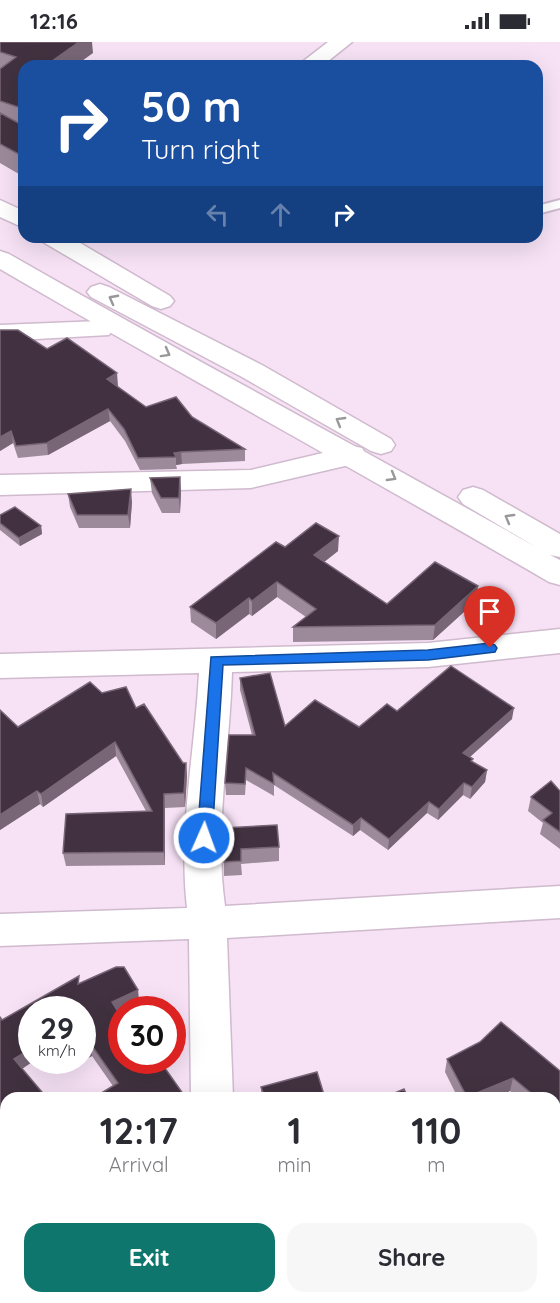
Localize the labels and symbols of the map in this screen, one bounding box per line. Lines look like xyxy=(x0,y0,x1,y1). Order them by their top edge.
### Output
one-way arrow xyxy=(108,295,119,306)
one-way arrow xyxy=(160,346,170,357)
one-way arrow xyxy=(336,417,346,429)
one-way arrow xyxy=(386,470,396,482)
one-way arrow xyxy=(505,514,515,525)
pin xyxy=(464,586,515,648)
position arrow xyxy=(172,806,236,870)
speed limit sign: 30 xyxy=(108,996,186,1074)

